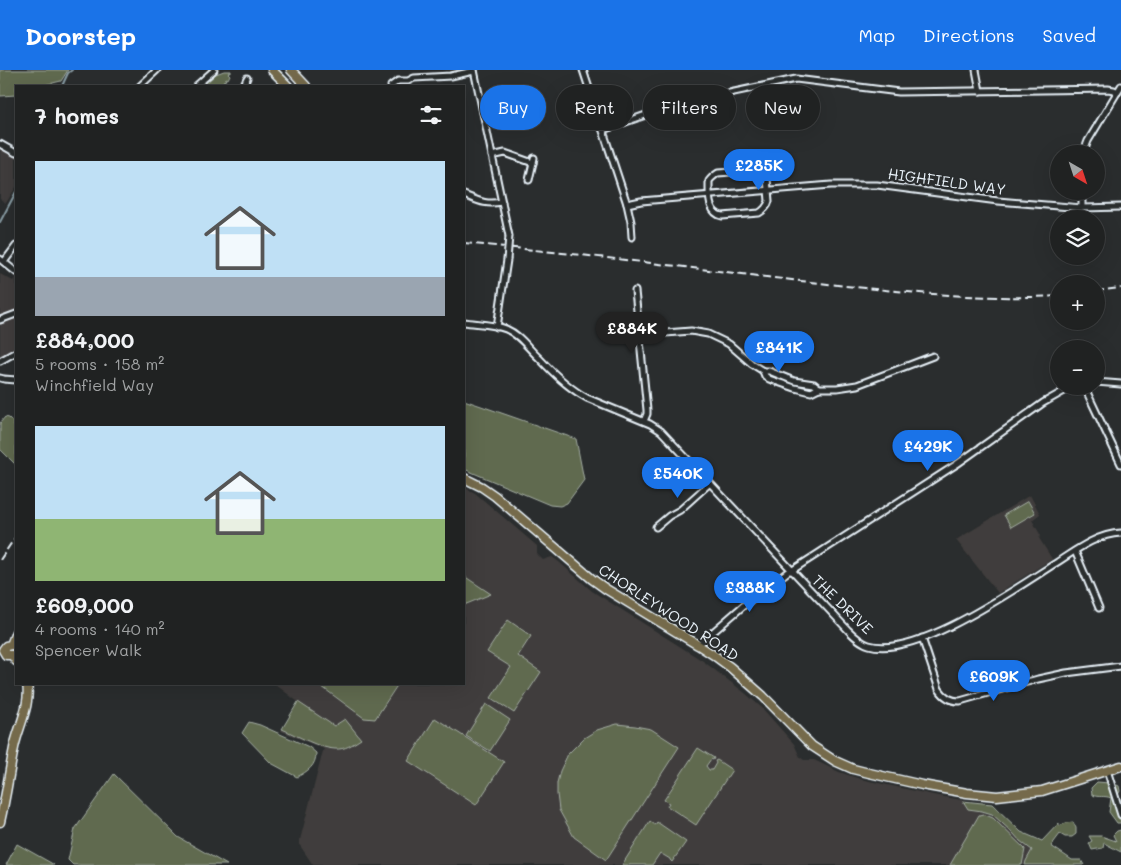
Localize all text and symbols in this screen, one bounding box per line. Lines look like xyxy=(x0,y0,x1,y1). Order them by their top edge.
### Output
text: Doorstep xyxy=(25,20,136,51)
text: Map xyxy=(858,23,895,47)
text: Directions xyxy=(923,23,1015,47)
text: Saved xyxy=(1043,23,1096,47)
chip: Buy xyxy=(480,85,546,130)
chip: Rent xyxy=(556,85,633,130)
chip: Filters xyxy=(643,85,736,130)
chip: New xyxy=(746,85,820,130)
icon: filters xyxy=(417,101,445,129)
text: 7 homes xyxy=(35,102,119,129)
north arrow xyxy=(1050,145,1105,200)
map controls xyxy=(1050,145,1105,395)
pin: £285K xyxy=(724,148,794,191)
text: £285K xyxy=(735,154,783,175)
street label: HIGHFIELD WAY xyxy=(887,163,1007,199)
icon: home xyxy=(195,193,285,283)
button: layers xyxy=(1050,210,1105,265)
button: + xyxy=(1050,275,1105,330)
pin: £884K xyxy=(597,312,667,354)
text: £884K xyxy=(607,317,657,338)
text: £884,000 xyxy=(35,326,134,353)
pin: £841K xyxy=(744,330,814,373)
text: £841K xyxy=(755,336,803,357)
button: − xyxy=(1050,340,1105,395)
text: 5 rooms · 158 m² xyxy=(35,353,164,374)
text: Winchfield Way xyxy=(35,374,154,395)
pin: £429K xyxy=(893,430,963,472)
text: £429K xyxy=(903,435,953,456)
pin: £540K xyxy=(643,456,713,499)
icon: home xyxy=(195,458,285,548)
text: £540K xyxy=(653,462,703,483)
street label: CHORLEYWOOD ROAD xyxy=(595,559,743,665)
pin: £388K xyxy=(715,570,785,613)
street label: THE DRIVE xyxy=(808,570,878,638)
text: £388K xyxy=(725,576,775,597)
text: £609,000 xyxy=(35,591,134,618)
text: 4 rooms · 140 m² xyxy=(35,618,165,639)
text: Spencer Walk xyxy=(35,639,142,660)
pin: £609K xyxy=(959,660,1029,702)
text: £609K xyxy=(969,665,1019,686)

